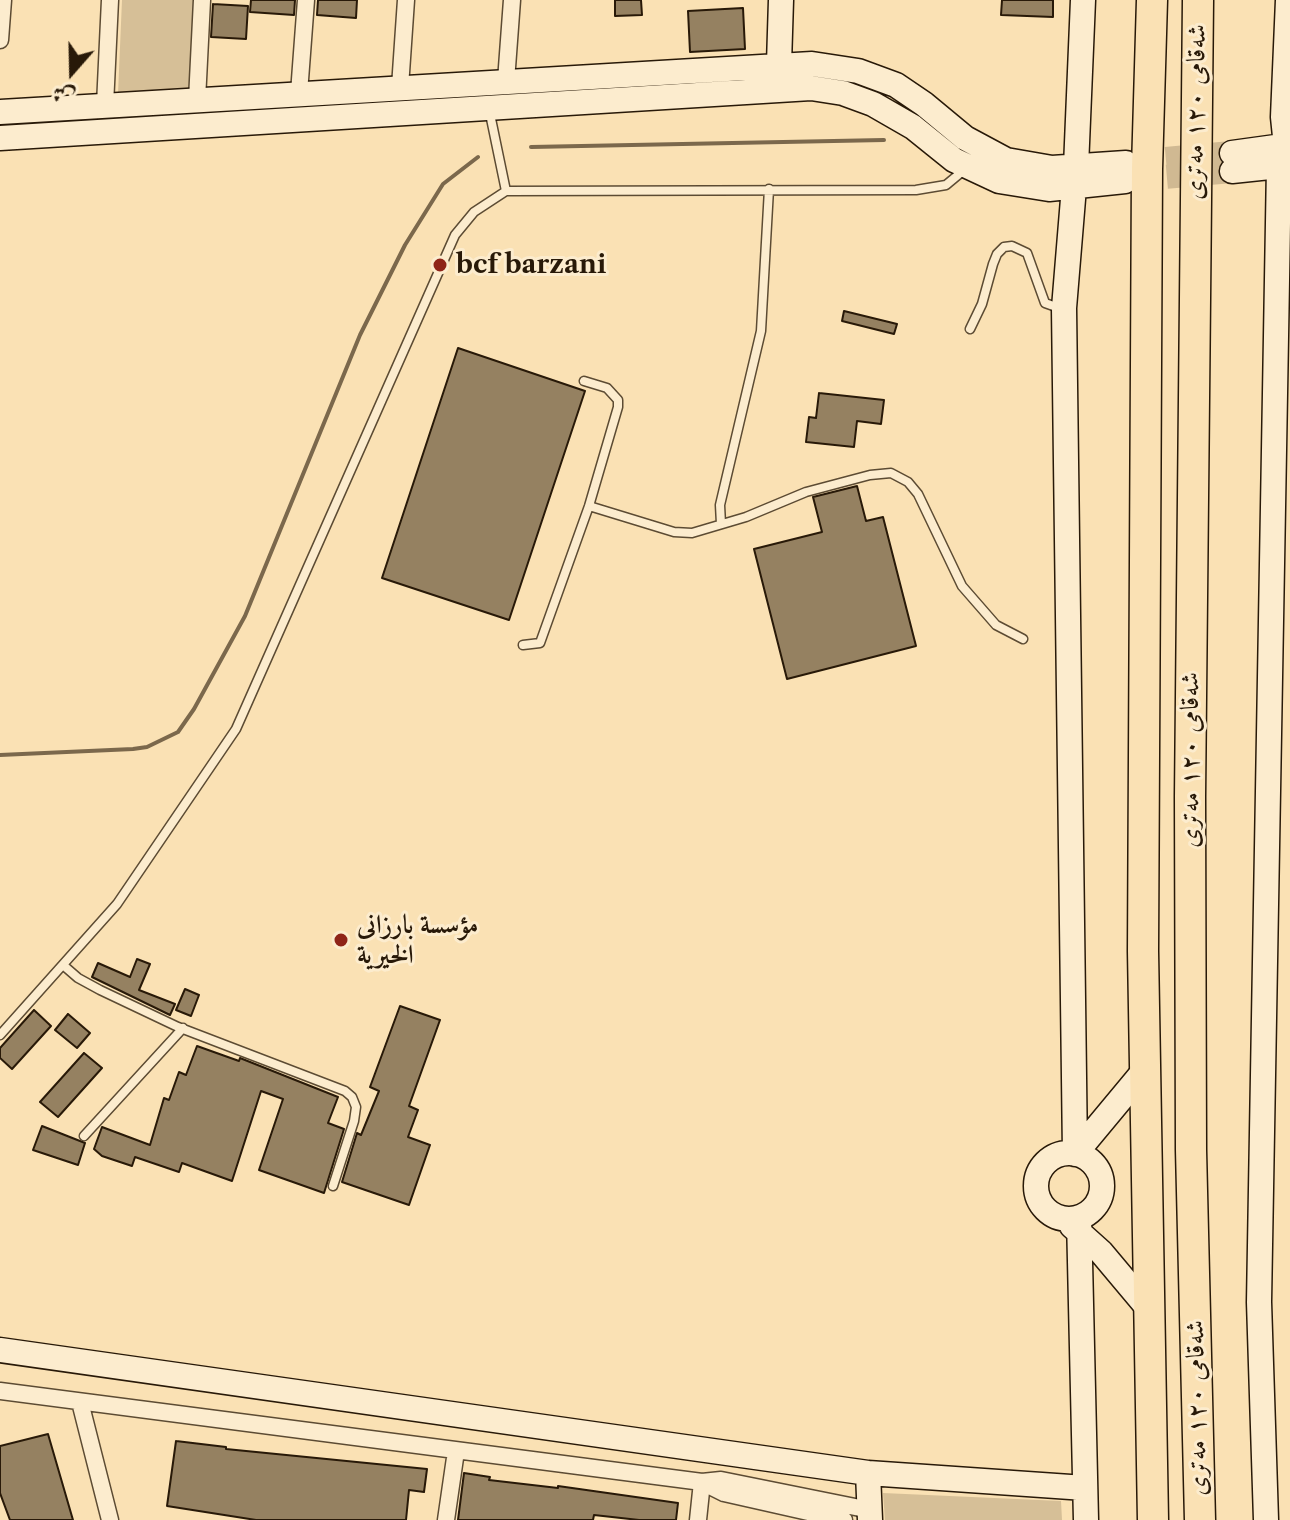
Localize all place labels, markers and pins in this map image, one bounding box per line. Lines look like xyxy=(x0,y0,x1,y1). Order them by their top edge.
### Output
place label: bcf barzani xyxy=(456,249,606,281)
marker: bcf barzani xyxy=(431,256,449,274)
place label: مؤسسة بارزانی الخیریة xyxy=(357,909,478,970)
marker: مؤسسة بارزانی الخیریة xyxy=(332,931,350,949)

